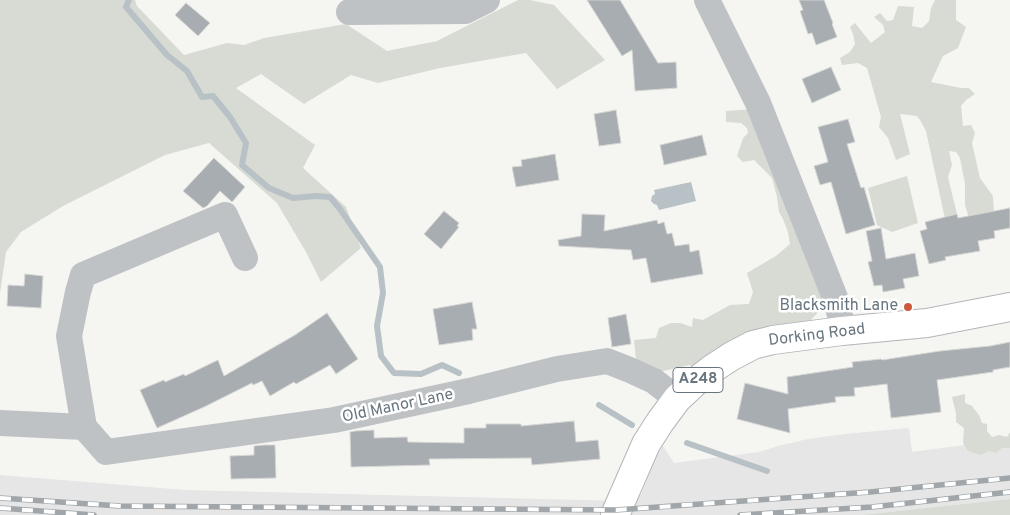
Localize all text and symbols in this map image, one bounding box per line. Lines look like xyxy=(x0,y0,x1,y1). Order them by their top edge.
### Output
place label: Blacksmith Lane xyxy=(779,297,898,317)
marker: Blacksmith Lane xyxy=(902,301,914,313)
street label: Dorking Road xyxy=(768,321,866,351)
road number: A248 xyxy=(673,368,723,392)
street label: Old Manor Lane xyxy=(341,386,455,428)

